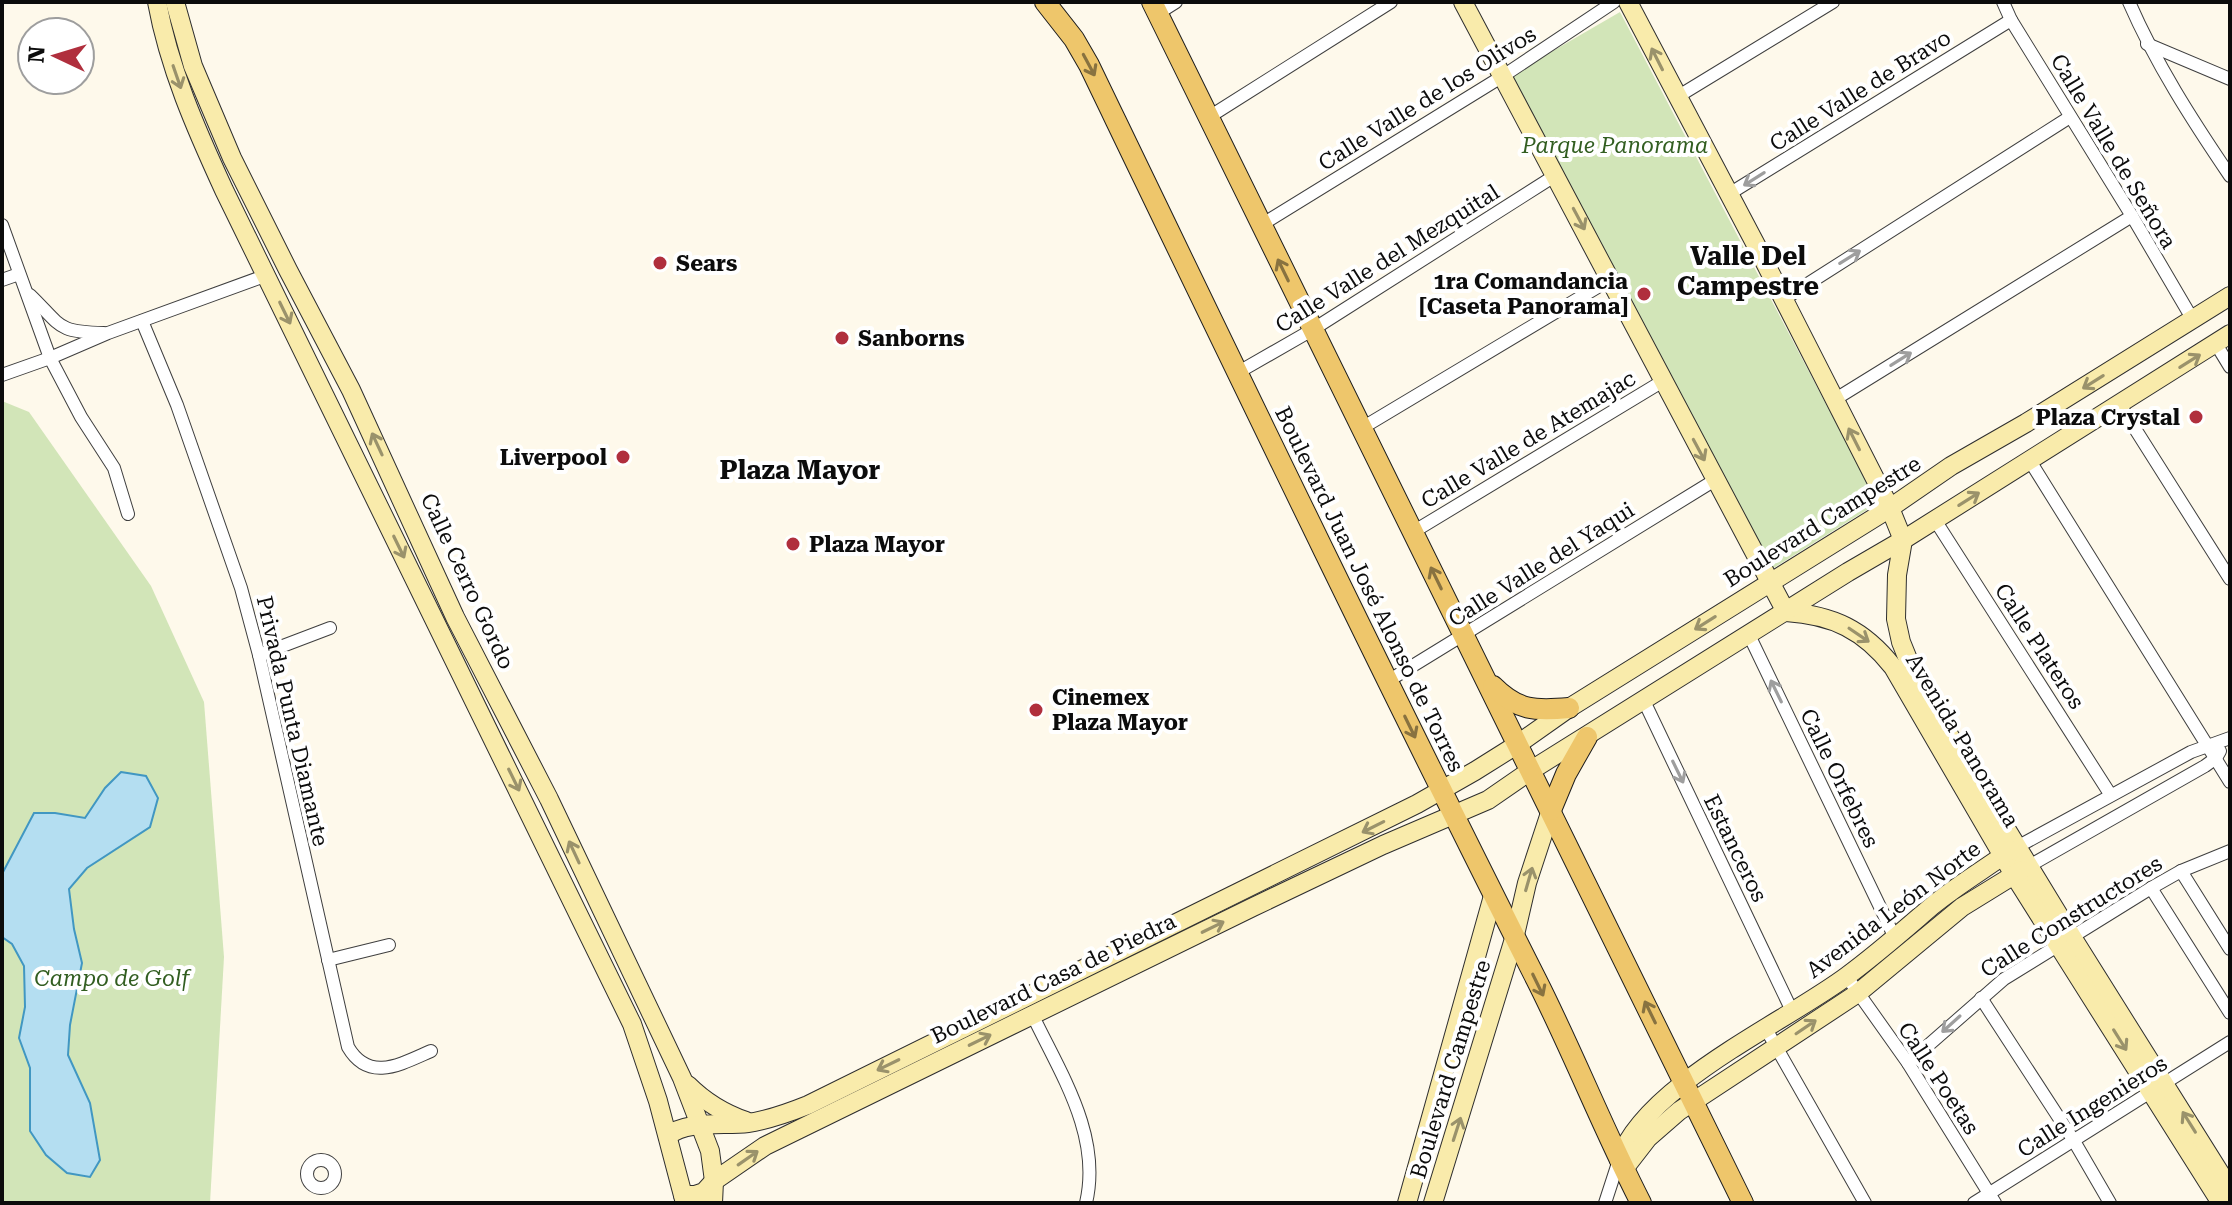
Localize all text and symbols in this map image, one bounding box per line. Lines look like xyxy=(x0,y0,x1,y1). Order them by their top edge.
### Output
north arrow xyxy=(16,16,96,96)
street label: Calle Valle de los Olivos xyxy=(1314,21,1541,176)
street label: Calle Valle de Bravo xyxy=(1765,25,1955,156)
text: N xyxy=(23,45,50,64)
one-way arrow xyxy=(1649,47,1665,71)
street label: Calle Valle de Señora xyxy=(2046,50,2182,253)
one-way arrow xyxy=(1082,53,1098,77)
one-way arrow xyxy=(170,65,185,90)
park label: Parque Panorama xyxy=(1521,133,1708,158)
one-way arrow xyxy=(1743,171,1766,187)
street label: Calle Valle del Mezquital xyxy=(1271,179,1504,338)
one-way arrow xyxy=(1572,206,1588,230)
district label: Valle Del Campestre xyxy=(1677,241,1819,301)
one-way arrow xyxy=(1838,249,1861,265)
place label: Sears xyxy=(676,251,737,276)
marker: Sears xyxy=(651,254,669,272)
one-way arrow xyxy=(1275,259,1290,283)
place label: 1ra Comandancia [Caseta Panorama] xyxy=(1419,269,1628,319)
marker: 1ra Comandancia [Caseta Panorama] xyxy=(1635,285,1653,303)
one-way arrow xyxy=(278,301,294,325)
place label: Sanborns xyxy=(858,326,965,351)
marker: Sanborns xyxy=(833,329,851,347)
one-way arrow xyxy=(1889,351,1912,367)
one-way arrow xyxy=(2178,352,2201,368)
street label: Calle Valle de Atemajac xyxy=(1417,366,1640,513)
one-way arrow xyxy=(2082,374,2105,390)
street label: Boulevard Juan José Alonso de Torres xyxy=(1270,403,1469,776)
place label: Plaza Crystal xyxy=(2035,405,2180,430)
marker: Plaza Crystal xyxy=(2187,408,2205,426)
one-way arrow xyxy=(1846,427,1862,451)
one-way arrow xyxy=(369,432,384,456)
one-way arrow xyxy=(1692,437,1708,461)
place label: Liverpool xyxy=(500,445,607,470)
marker: Liverpool xyxy=(614,448,632,466)
street label: Boulevard Campestre xyxy=(1719,451,1925,592)
district label: Plaza Mayor xyxy=(720,455,881,485)
street label: Calle Cerro Gordo xyxy=(416,489,519,673)
one-way arrow xyxy=(1957,490,1980,506)
street label: Calle Valle del Yaqui xyxy=(1444,497,1639,632)
place label: Plaza Mayor xyxy=(809,532,945,557)
one-way arrow xyxy=(393,535,408,558)
marker: Plaza Mayor xyxy=(784,535,802,553)
one-way arrow xyxy=(1428,567,1443,591)
street label: Calle Plateros xyxy=(1990,579,2089,714)
street label: Privada Punta Diamante xyxy=(252,594,333,849)
one-way arrow xyxy=(1694,614,1716,631)
one-way arrow xyxy=(1847,627,1870,643)
street label: Avenida Panorama xyxy=(1901,649,2024,832)
one-way arrow xyxy=(1768,680,1783,704)
place label: Cinemex Plaza Mayor xyxy=(1052,685,1188,735)
marker: Cinemex Plaza Mayor xyxy=(1027,701,1045,719)
street label: Calle Orfebres xyxy=(1795,705,1884,852)
one-way arrow xyxy=(1403,714,1419,738)
one-way arrow xyxy=(1671,759,1686,783)
one-way arrow xyxy=(507,768,522,792)
street label: Estanceros xyxy=(1699,791,1772,906)
one-way arrow xyxy=(1361,820,1385,835)
street label: Avenida León Norte xyxy=(1801,836,1985,983)
one-way arrow xyxy=(566,841,581,865)
street label: Calle Constructores xyxy=(1976,850,2167,982)
one-way arrow xyxy=(1523,867,1537,892)
street label: Boulevard Casa de Piedra xyxy=(927,908,1180,1049)
one-way arrow xyxy=(1201,919,1225,934)
street label: Boulevard Campestre xyxy=(1405,957,1496,1181)
park label: Campo de Golf xyxy=(34,966,192,991)
one-way arrow xyxy=(1531,972,1546,996)
one-way arrow xyxy=(1642,1001,1657,1025)
one-way arrow xyxy=(1942,1015,1962,1033)
street label: Calle Poetas xyxy=(1893,1018,1984,1139)
one-way arrow xyxy=(1795,1019,1817,1035)
one-way arrow xyxy=(2112,1028,2128,1051)
one-way arrow xyxy=(967,1032,991,1047)
street label: Calle Ingenieros xyxy=(2013,1050,2172,1162)
one-way arrow xyxy=(877,1058,901,1074)
one-way arrow xyxy=(2181,1111,2197,1134)
one-way arrow xyxy=(1450,1116,1465,1142)
one-way arrow xyxy=(736,1150,758,1166)

